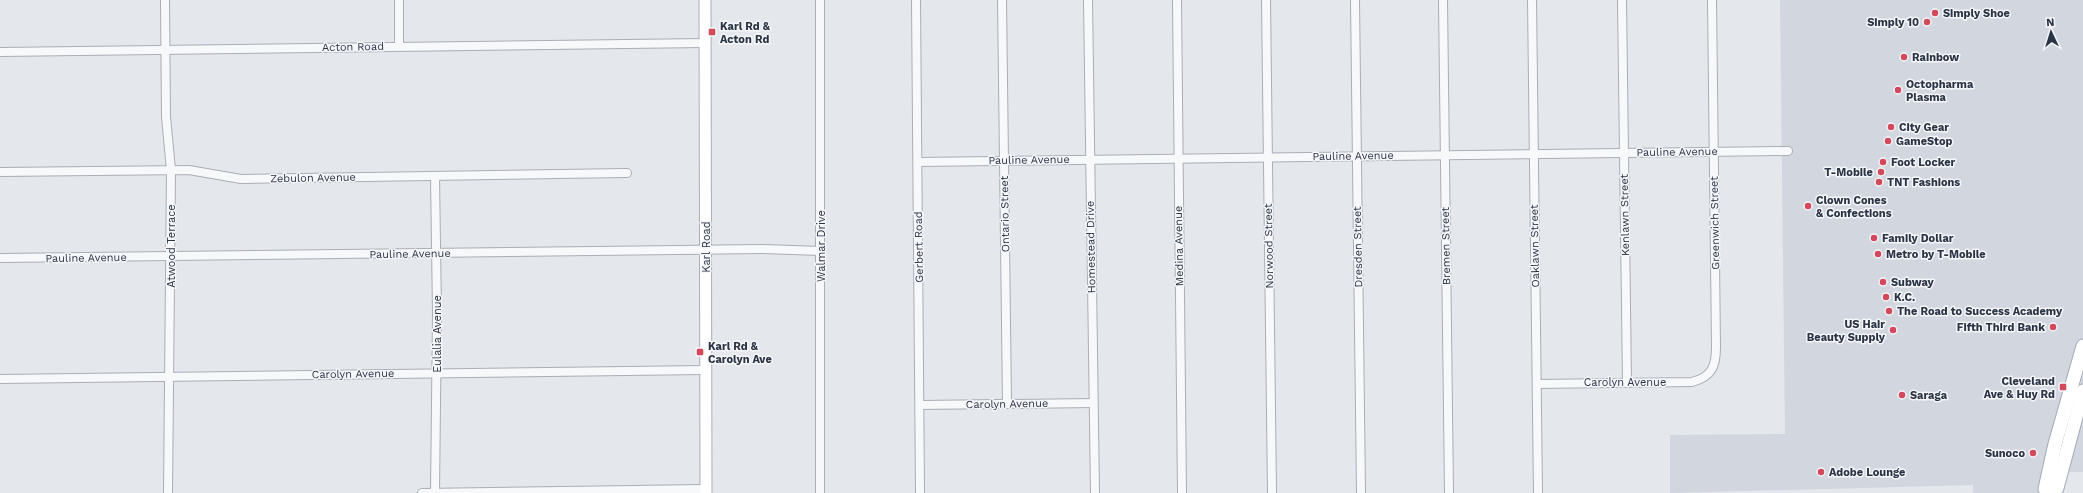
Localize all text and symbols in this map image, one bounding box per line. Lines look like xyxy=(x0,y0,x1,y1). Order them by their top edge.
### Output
place label: Simply Shoe xyxy=(1943,7,2010,20)
marker: Simply Shoe xyxy=(1930,8,1940,18)
north arrow xyxy=(2031,12,2071,52)
place label: Simply 10 xyxy=(1867,16,1919,29)
text: N xyxy=(2046,16,2055,29)
marker: Simply 10 xyxy=(1922,17,1932,27)
place label: Karl Rd & Acton Rd xyxy=(720,20,771,46)
marker: Karl Rd & Acton Rd xyxy=(707,27,717,37)
street label: Acton Road xyxy=(322,40,384,54)
place label: Rainbow xyxy=(1912,51,1959,64)
marker: Rainbow xyxy=(1899,52,1909,62)
place label: Octopharma Plasma xyxy=(1906,78,1974,104)
marker: Octopharma Plasma xyxy=(1893,85,1903,95)
place label: City Gear xyxy=(1899,121,1949,134)
marker: City Gear xyxy=(1886,122,1896,132)
place label: GameStop xyxy=(1896,135,1953,148)
marker: GameStop xyxy=(1883,136,1893,146)
street label: Pauline Avenue xyxy=(1636,145,1718,159)
street label: Pauline Avenue xyxy=(1312,149,1394,163)
street label: Pauline Avenue xyxy=(988,153,1070,167)
place label: Foot Locker xyxy=(1891,156,1956,169)
marker: Foot Locker xyxy=(1878,157,1888,167)
place label: T-Mobile xyxy=(1824,166,1873,179)
marker: T-Mobile xyxy=(1876,167,1886,177)
street label: Zebulon Avenue xyxy=(270,171,356,185)
street label: Kenlawn Street xyxy=(1618,173,1632,256)
street label: Ontario Street xyxy=(998,175,1012,252)
street label: Greenwich Street xyxy=(1708,176,1722,270)
place label: TNT Fashions xyxy=(1887,176,1960,189)
marker: TNT Fashions xyxy=(1874,177,1884,187)
place label: Clown Cones & Confections xyxy=(1816,194,1892,220)
street label: Homestead Drive xyxy=(1084,201,1098,293)
marker: Clown Cones & Confections xyxy=(1803,201,1813,211)
street label: Norwood Street xyxy=(1262,203,1276,289)
street label: Atwood Terrace xyxy=(165,204,178,288)
street label: Oaklawn Street xyxy=(1528,204,1542,288)
street label: Medina Avenue xyxy=(1172,206,1186,286)
street label: Dresden Street xyxy=(1351,206,1365,288)
street label: Bremen Street xyxy=(1439,206,1453,285)
street label: Walmar Drive xyxy=(815,210,828,282)
street label: Gerbert Road xyxy=(912,211,926,283)
street label: Karl Road xyxy=(700,221,713,273)
place label: Family Dollar xyxy=(1882,232,1954,245)
marker: Family Dollar xyxy=(1869,233,1879,243)
street label: Pauline Avenue xyxy=(369,247,451,261)
place label: Metro by T-Mobile xyxy=(1886,248,1986,261)
marker: Metro by T-Mobile xyxy=(1873,249,1883,259)
street label: Pauline Avenue xyxy=(45,251,127,265)
place label: Subway xyxy=(1891,276,1934,289)
marker: Subway xyxy=(1878,277,1888,287)
place label: K.C. xyxy=(1894,291,1915,304)
marker: K.C. xyxy=(1881,292,1891,302)
street label: Eulalia Avenue xyxy=(431,295,444,373)
place label: The Road to Success Academy xyxy=(1897,305,2063,318)
marker: The Road to Success Academy xyxy=(1884,306,1894,316)
place label: US Hair Beauty Supply xyxy=(1807,318,1886,344)
place label: Fifth Third Bank xyxy=(1957,321,2045,334)
marker: Fifth Third Bank xyxy=(2048,322,2058,332)
marker: US Hair Beauty Supply xyxy=(1888,325,1898,335)
place label: Karl Rd & Carolyn Ave xyxy=(708,340,772,366)
marker: Karl Rd & Carolyn Ave xyxy=(695,347,705,357)
street label: Carolyn Avenue xyxy=(312,367,394,381)
place label: Cleveland Ave & Huy Rd xyxy=(1984,375,2055,401)
street label: Carolyn Avenue xyxy=(1584,376,1666,389)
marker: Cleveland Ave & Huy Rd xyxy=(2058,382,2068,392)
place label: Saraga xyxy=(1910,389,1948,402)
marker: Saraga xyxy=(1897,390,1907,400)
street label: Carolyn Avenue xyxy=(966,397,1048,411)
place label: Sunoco xyxy=(1985,447,2025,460)
marker: Sunoco xyxy=(2028,448,2038,458)
place label: Adobe Lounge xyxy=(1829,466,1906,479)
marker: Adobe Lounge xyxy=(1816,467,1826,477)

